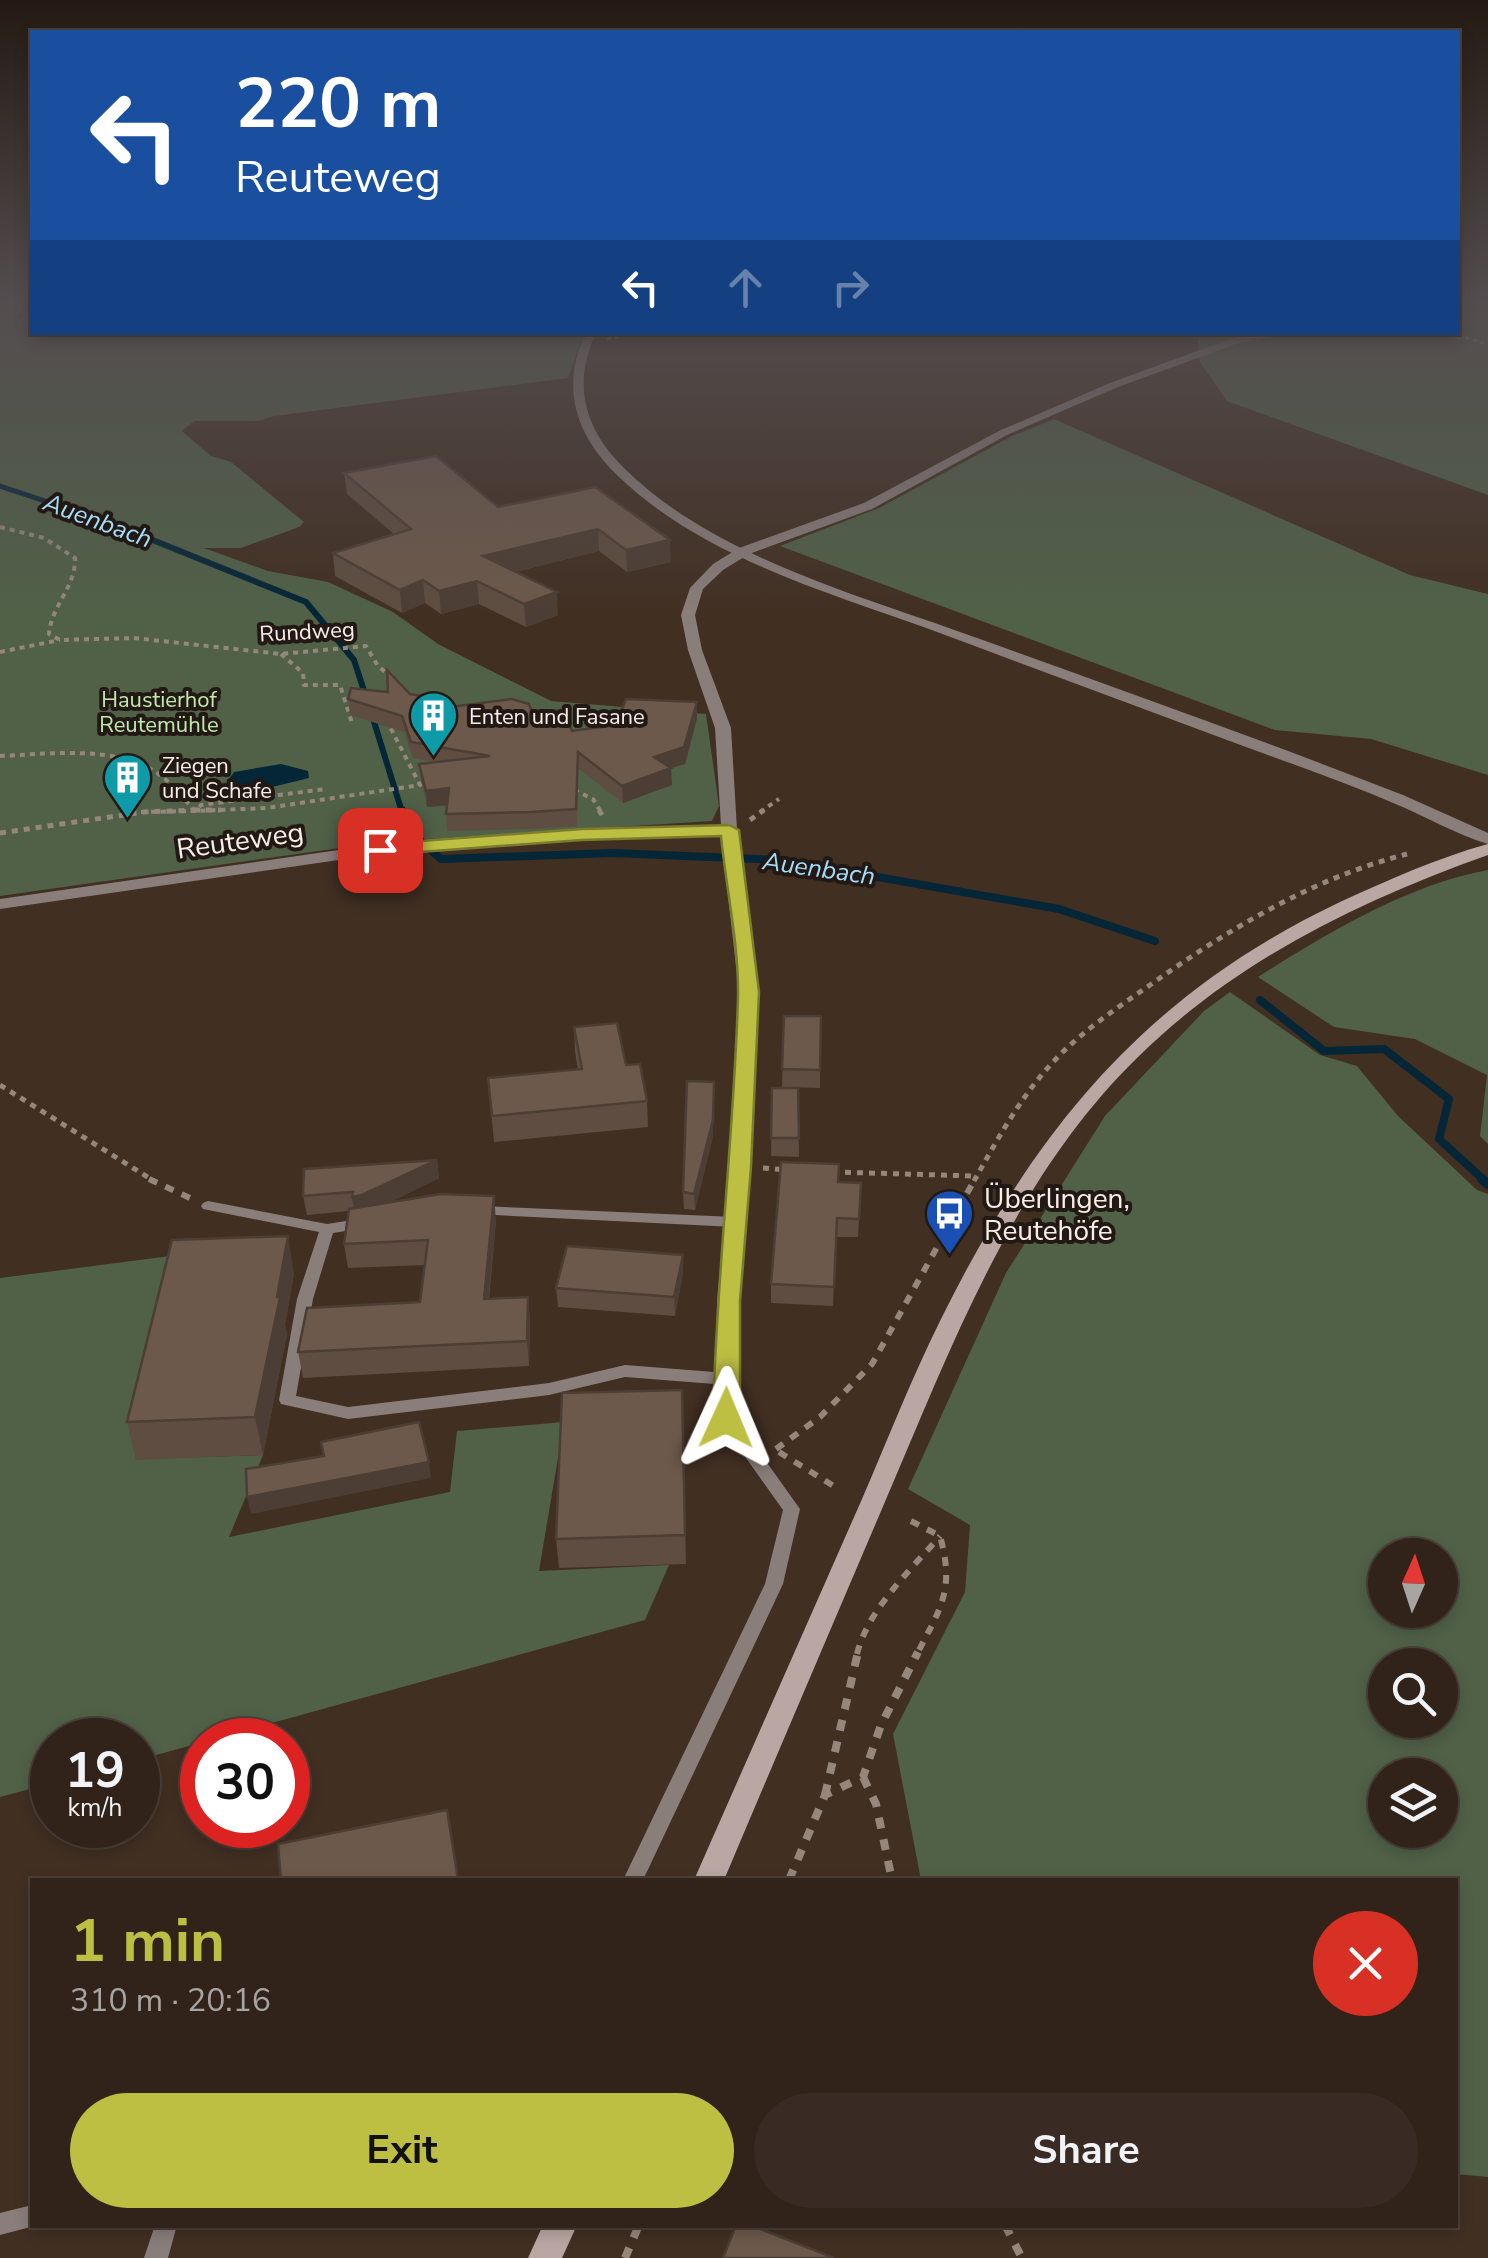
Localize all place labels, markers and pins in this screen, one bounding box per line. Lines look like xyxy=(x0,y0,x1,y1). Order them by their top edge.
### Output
building icon: Enten und Fasane xyxy=(408,690,460,758)
place label: Enten und Fasane xyxy=(469,702,645,732)
place label: Ziegen und Schafe xyxy=(162,751,272,806)
building icon: Ziegen und Schafe xyxy=(101,752,153,820)
pin xyxy=(338,808,423,893)
place label: Überlingen, Reutehöfe xyxy=(984,1180,1130,1250)
bus stop icon: Überlingen, Reutehöfe xyxy=(923,1188,975,1256)

